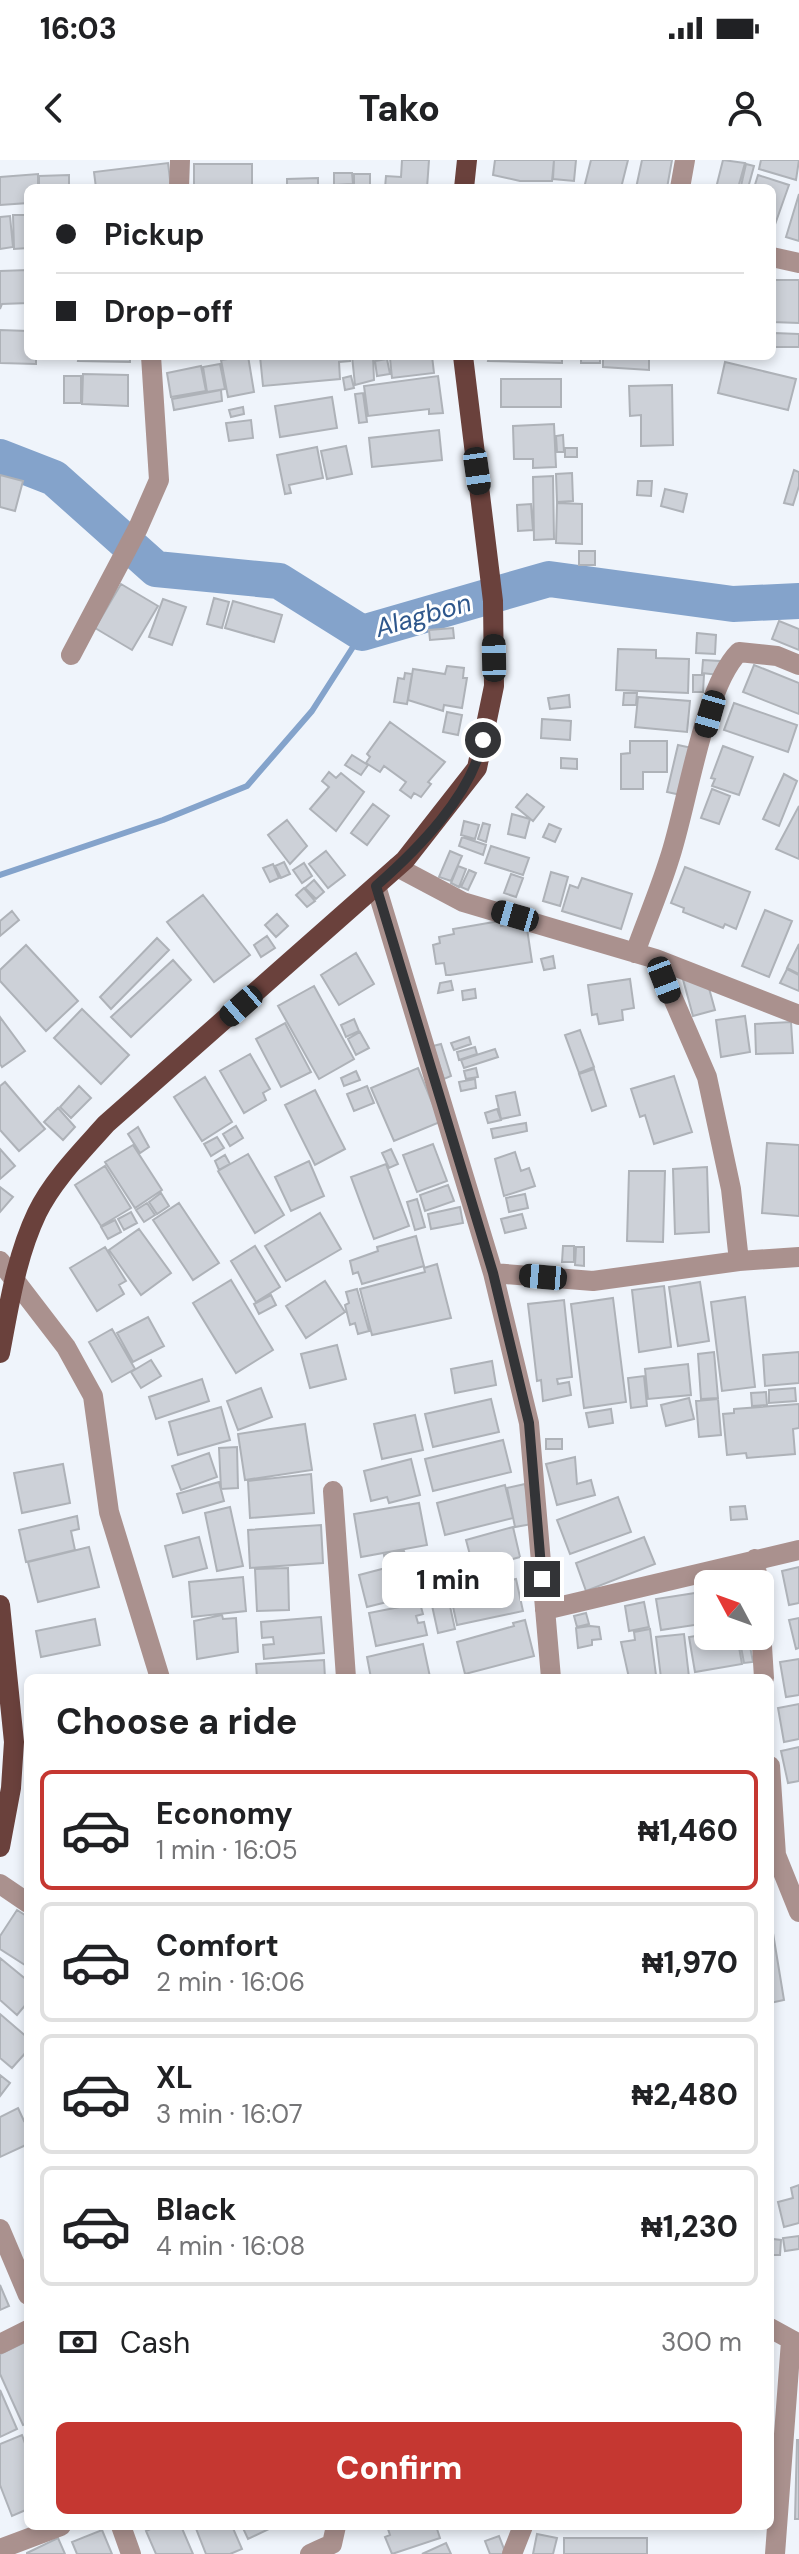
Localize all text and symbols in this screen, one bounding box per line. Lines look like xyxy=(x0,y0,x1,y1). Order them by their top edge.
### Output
text: 16:03 xyxy=(40,9,117,48)
text: Tako xyxy=(359,85,440,132)
icon: back xyxy=(32,86,76,130)
icon: person xyxy=(723,86,767,130)
text: Pickup xyxy=(104,215,204,254)
text: Drop-off xyxy=(104,292,233,331)
car xyxy=(462,446,492,496)
water label: Alagbon xyxy=(370,585,475,645)
car xyxy=(482,634,506,682)
car xyxy=(692,688,728,740)
route start xyxy=(465,722,501,758)
car xyxy=(489,898,541,934)
car xyxy=(644,953,684,1007)
car xyxy=(215,981,267,1031)
car xyxy=(518,1263,568,1291)
callout: 1 min xyxy=(382,1551,514,1607)
route end xyxy=(524,1561,560,1597)
text: 1 min xyxy=(416,1563,480,1597)
north arrow xyxy=(694,1570,774,1650)
map controls xyxy=(694,1570,774,1650)
text: Choose a ride xyxy=(56,1698,297,1745)
icon: car xyxy=(60,1794,132,1866)
text: Economy xyxy=(156,1794,293,1833)
text: ₦1,460 xyxy=(638,1811,738,1850)
text: 1 min · 16:05 xyxy=(156,1833,298,1867)
icon: car xyxy=(60,1926,132,1998)
text: Comfort xyxy=(156,1926,279,1965)
text: ₦1,970 xyxy=(642,1943,738,1982)
text: 2 min · 16:06 xyxy=(156,1965,305,1999)
icon: car xyxy=(60,2058,132,2130)
text: XL xyxy=(156,2058,193,2097)
text: ₦2,480 xyxy=(632,2075,738,2114)
text: 3 min · 16:07 xyxy=(156,2097,303,2131)
icon: car xyxy=(60,2190,132,2262)
text: Black xyxy=(156,2190,236,2229)
text: ₦1,230 xyxy=(641,2207,738,2246)
text: 4 min · 16:08 xyxy=(156,2229,305,2263)
icon: cash xyxy=(56,2320,100,2364)
text: Cash xyxy=(120,2323,190,2362)
text: 300 m xyxy=(661,2325,742,2359)
button: Confirm xyxy=(56,2422,742,2514)

